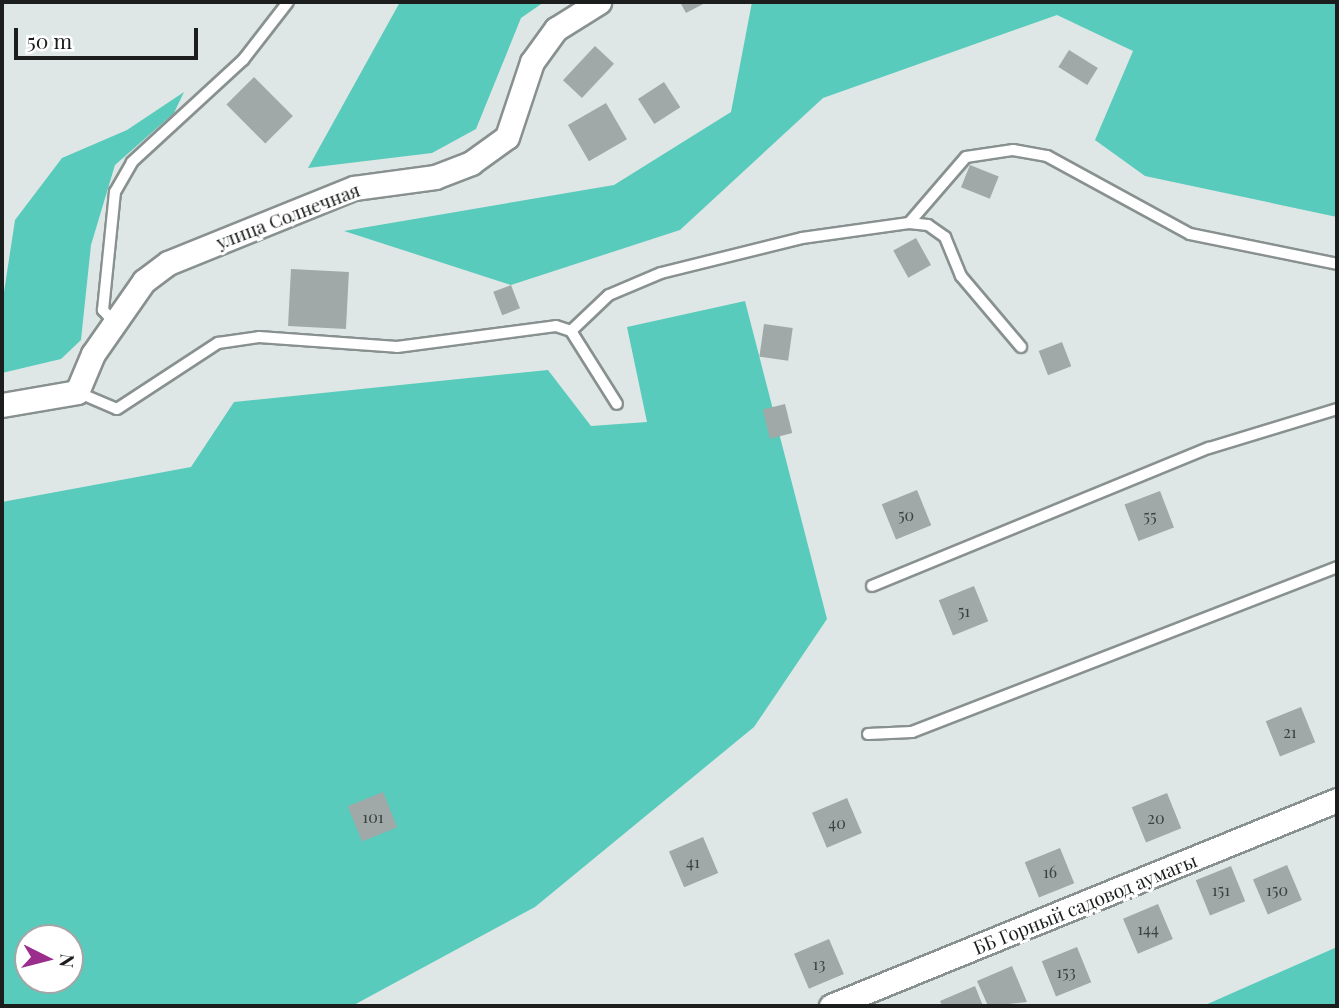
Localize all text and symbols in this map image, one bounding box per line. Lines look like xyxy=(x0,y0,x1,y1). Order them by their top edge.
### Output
scale bar xyxy=(18,14,201,58)
text: 50 m xyxy=(27,26,72,54)
street label: улица Солнечная xyxy=(213,178,363,254)
house number: 50 xyxy=(898,505,914,525)
house number: 55 xyxy=(1143,506,1157,526)
house number: 51 xyxy=(958,601,970,621)
house number: 21 xyxy=(1283,722,1297,742)
house number: 101 xyxy=(362,807,384,827)
house number: 20 xyxy=(1147,808,1165,828)
house number: 40 xyxy=(828,813,846,833)
street label: ББ Горный садовод аумағы xyxy=(970,849,1200,959)
house number: 41 xyxy=(686,852,700,872)
house number: 16 xyxy=(1043,862,1057,882)
house number: 151 xyxy=(1212,880,1230,900)
house number: 150 xyxy=(1266,880,1288,900)
house number: 144 xyxy=(1137,919,1159,939)
north arrow xyxy=(14,924,84,994)
text: N xyxy=(54,953,82,969)
house number: 13 xyxy=(813,954,825,974)
house number: 153 xyxy=(1056,962,1076,982)

